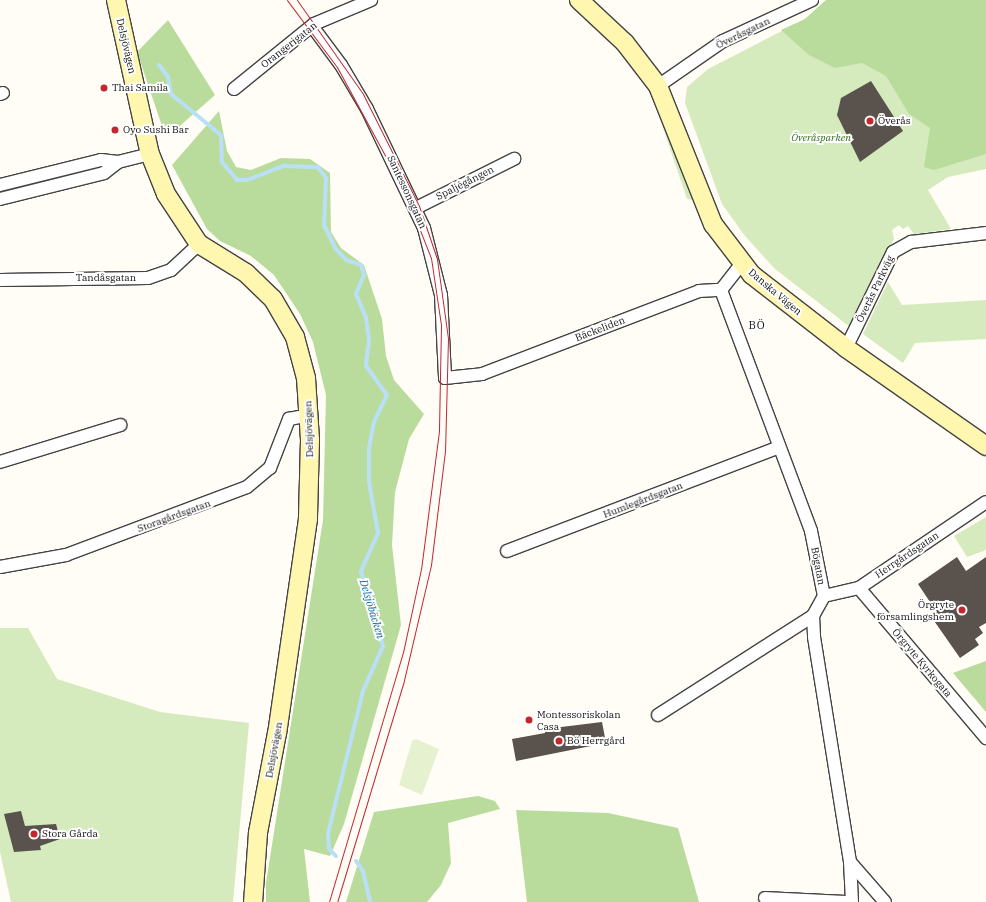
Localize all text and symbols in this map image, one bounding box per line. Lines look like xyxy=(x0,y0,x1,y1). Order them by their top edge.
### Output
street label: Överåsgatan xyxy=(714,15,772,51)
street label: Delsjövägen xyxy=(114,17,138,75)
street label: Orangerigatan xyxy=(259,19,319,71)
place label: Thai Samila xyxy=(112,82,168,94)
marker: Thai Samila xyxy=(99,83,109,93)
place label: Överås xyxy=(878,115,911,127)
marker: Överås xyxy=(865,116,875,126)
place label: Oyo Sushi Bar xyxy=(123,124,189,136)
marker: Oyo Sushi Bar xyxy=(110,125,120,135)
park label: Överåsparken xyxy=(791,132,851,144)
street label: Santessonsgatan xyxy=(385,154,429,230)
street label: Spaljégången xyxy=(434,163,496,203)
street label: Överås Parkväg xyxy=(854,254,896,324)
street label: Danska Vägen xyxy=(746,266,804,318)
street label: Tandåsgatan xyxy=(76,272,136,284)
street label: Bäckeliden xyxy=(573,314,627,344)
district label: BÖ xyxy=(748,318,766,332)
street label: Delsjövägen xyxy=(302,400,316,458)
street label: Humlegårdsgatan xyxy=(602,479,684,521)
street label: Storagårdsgatan xyxy=(136,497,212,535)
street label: Herrgårdsgatan xyxy=(873,529,941,581)
street label: Bögatan xyxy=(808,546,828,586)
water label: Delsjöbäcken xyxy=(357,578,387,640)
place label: Örgryte församlingshem xyxy=(877,598,954,622)
marker: Örgryte församlingshem xyxy=(957,605,967,615)
street label: Örgryte Kyrkogata xyxy=(890,626,954,700)
place label: Montessoriskolan Casa xyxy=(537,708,621,732)
marker: Montessoriskolan Casa xyxy=(524,715,534,725)
street label: Delsjövägen xyxy=(263,721,285,779)
place label: Bö Herrgård xyxy=(567,735,625,747)
marker: Bö Herrgård xyxy=(554,736,564,746)
place label: Stora Gårda xyxy=(42,828,98,840)
marker: Stora Gårda xyxy=(29,829,39,839)

